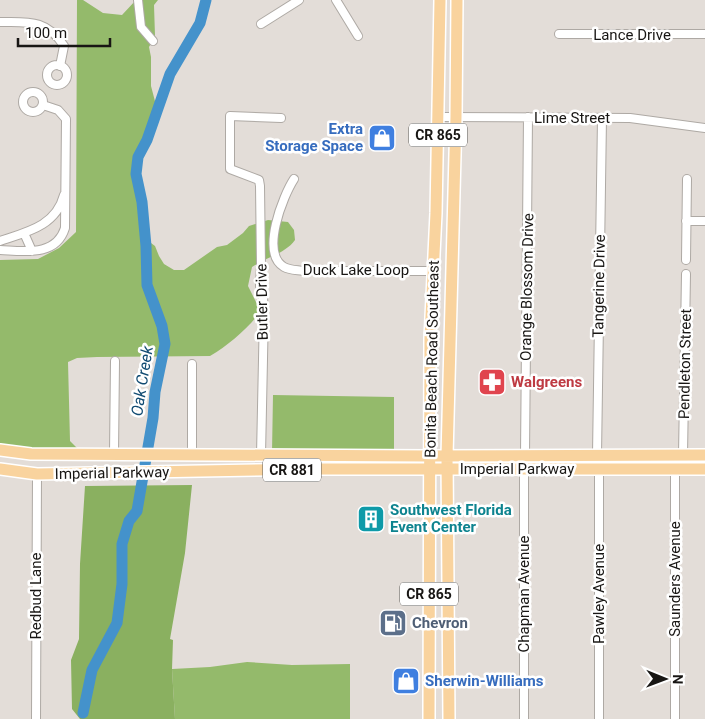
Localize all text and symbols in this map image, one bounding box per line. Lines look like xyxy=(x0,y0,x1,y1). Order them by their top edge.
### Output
scale bar xyxy=(18,15,110,47)
text: 100 m xyxy=(25,24,67,42)
street label: Lance Drive xyxy=(593,26,671,44)
street label: Lime Street xyxy=(534,109,610,127)
place label: Extra Storage Space xyxy=(265,120,363,155)
shop icon: Extra Storage Space xyxy=(367,123,397,153)
road number: CR 865 xyxy=(409,124,467,146)
street label: Orange Blossom Drive xyxy=(517,213,537,361)
street label: Tangerine Drive xyxy=(589,234,609,338)
street label: Bonita Beach Road Southeast xyxy=(421,260,443,458)
street label: Duck Lake Loop xyxy=(303,261,409,279)
street label: Butler Drive xyxy=(252,263,272,340)
street label: Pendleton Street xyxy=(675,308,695,419)
water label: Oak Creek xyxy=(127,344,157,417)
pharmacy icon: Walgreens xyxy=(477,367,507,397)
place label: Walgreens xyxy=(511,373,582,391)
road number: CR 881 xyxy=(263,458,321,482)
street label: Imperial Parkway xyxy=(460,460,574,478)
street label: Imperial Parkway xyxy=(55,463,169,483)
place label: Southwest Florida Event Center xyxy=(390,501,512,536)
building icon: Southwest Florida Event Center xyxy=(356,504,386,534)
street label: Saunders Avenue xyxy=(666,521,684,637)
street label: Chapman Avenue xyxy=(515,535,533,652)
street label: Pawley Avenue xyxy=(590,544,608,644)
street label: Redbud Lane xyxy=(27,552,45,640)
road number: CR 865 xyxy=(400,582,458,606)
fuel station icon: Chevron xyxy=(378,608,408,638)
place label: Chevron xyxy=(412,614,468,632)
north arrow xyxy=(640,654,690,704)
shop icon: Sherwin-Williams xyxy=(391,666,421,696)
place label: Sherwin-Williams xyxy=(425,672,544,690)
text: N xyxy=(670,674,686,684)

